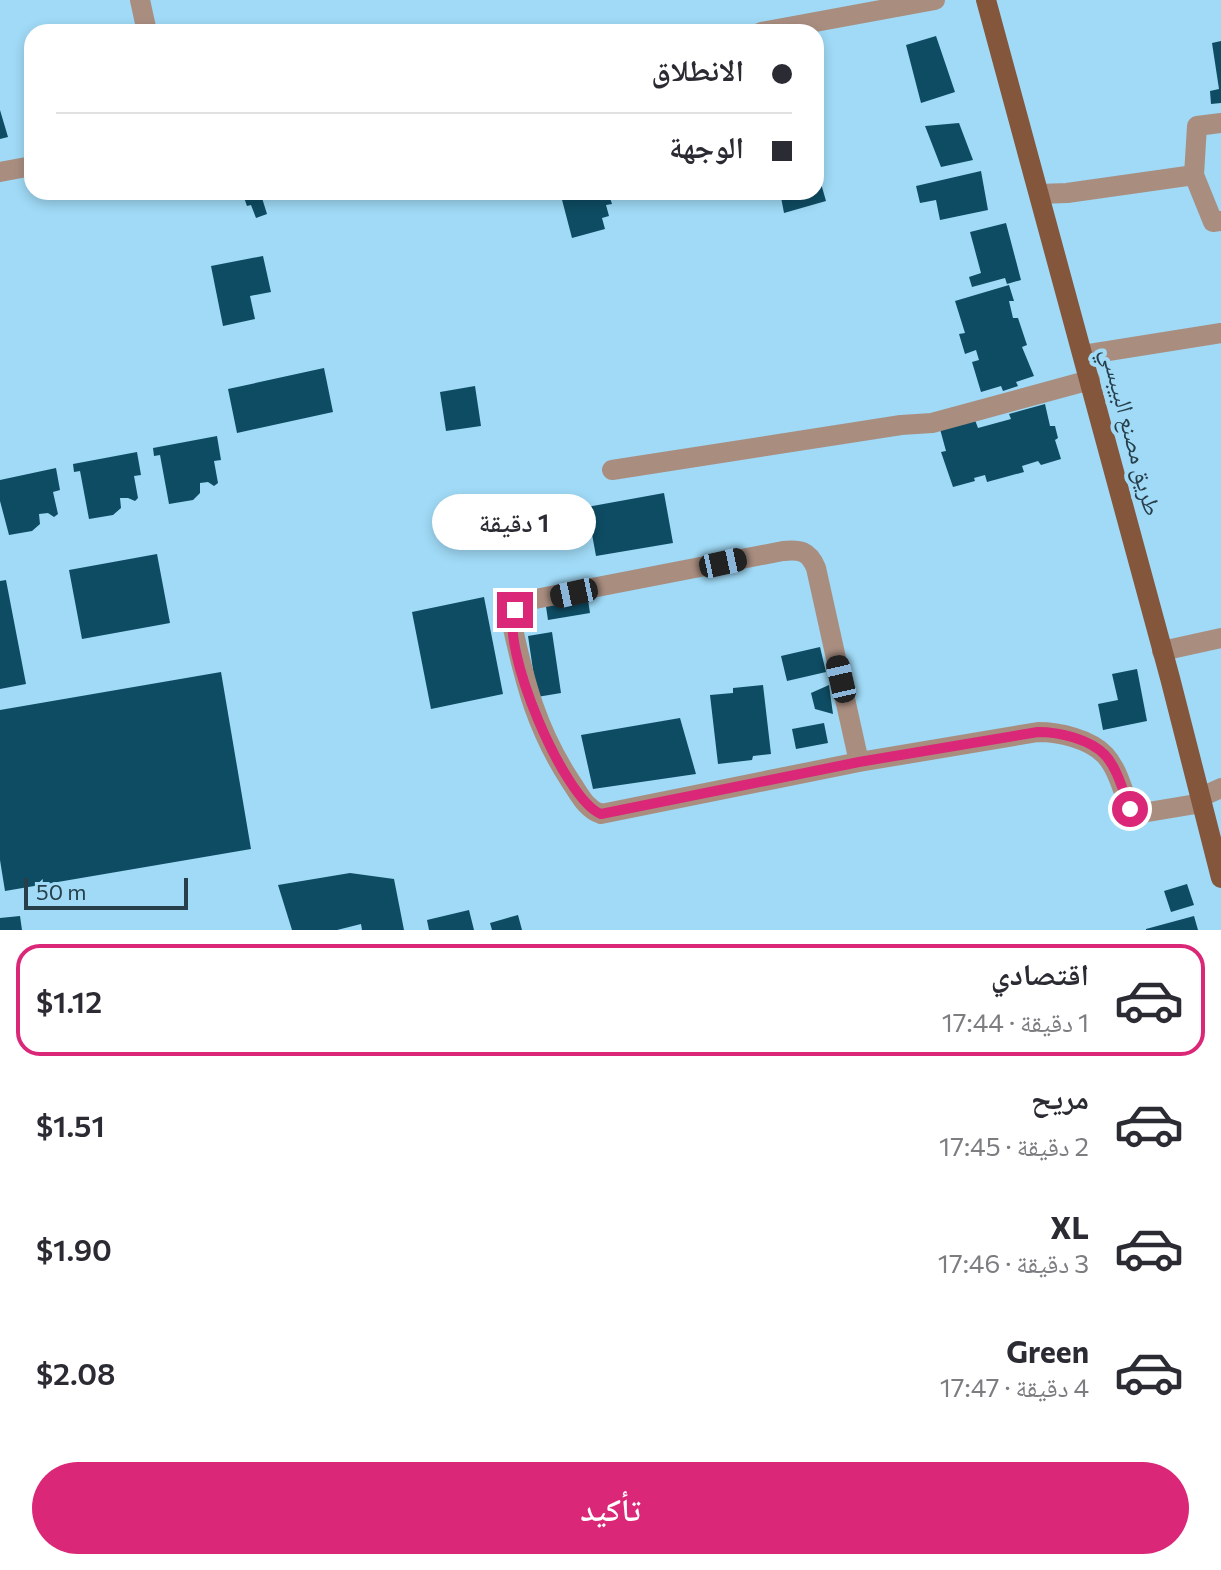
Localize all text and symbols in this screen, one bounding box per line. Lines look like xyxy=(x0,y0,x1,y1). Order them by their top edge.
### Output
text: الانطلاق xyxy=(651,50,744,87)
text: الوجهة xyxy=(669,127,744,164)
street label: طريق مصنع البيبسي xyxy=(1090,345,1169,520)
callout: 1 دقيقة xyxy=(433,494,597,550)
text: 1 دقيقة xyxy=(479,506,549,537)
car xyxy=(697,546,749,580)
car xyxy=(548,576,600,610)
route end xyxy=(497,592,533,628)
car xyxy=(824,653,858,705)
route start xyxy=(1112,791,1148,827)
scale bar xyxy=(24,874,188,910)
text: 50 m xyxy=(36,878,86,905)
text: اقتصادي xyxy=(991,954,1089,991)
icon: car xyxy=(1113,964,1185,1036)
text: $1.12 xyxy=(36,982,102,1019)
text: 1 دقيقة · 17:44 xyxy=(942,1006,1089,1037)
text: مريح xyxy=(1031,1078,1089,1115)
icon: car xyxy=(1113,1088,1185,1160)
text: $1.51 xyxy=(36,1106,105,1143)
text: 2 دقيقة · 17:45 xyxy=(939,1130,1089,1161)
text: XL xyxy=(1050,1208,1089,1245)
icon: car xyxy=(1113,1212,1185,1284)
text: $1.90 xyxy=(36,1230,112,1267)
text: 3 دقيقة · 17:46 xyxy=(938,1247,1089,1278)
text: Green xyxy=(1006,1332,1089,1369)
icon: car xyxy=(1113,1336,1185,1408)
text: $2.08 xyxy=(36,1354,115,1391)
text: 4 دقيقة · 17:47 xyxy=(940,1371,1089,1402)
button: تأكيد xyxy=(32,1462,1189,1554)

